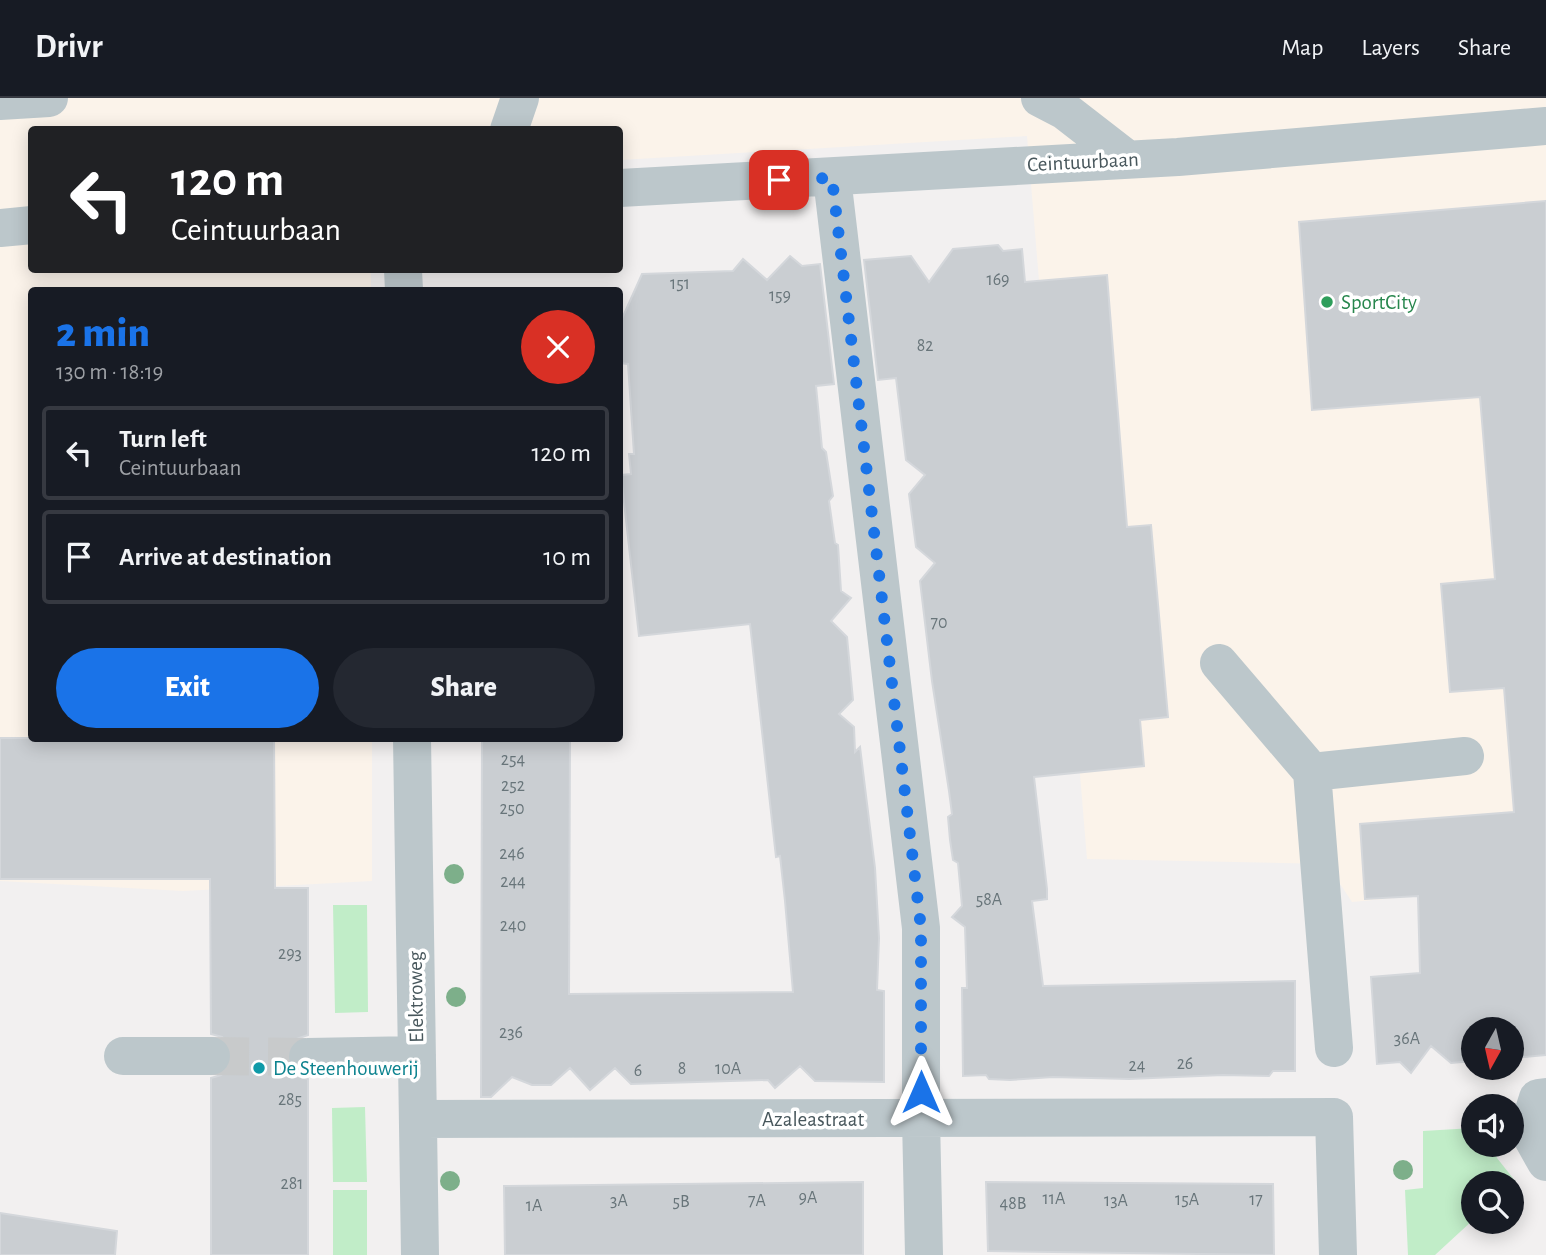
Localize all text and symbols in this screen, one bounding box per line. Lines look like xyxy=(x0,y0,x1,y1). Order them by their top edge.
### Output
text: Drivr xyxy=(35,31,103,64)
text: Map xyxy=(1281,36,1323,60)
text: Layers xyxy=(1361,36,1420,60)
text: Share xyxy=(1458,36,1511,60)
street label: Ceintuurbaan xyxy=(1027,149,1139,175)
pin xyxy=(749,150,809,210)
icon: left xyxy=(56,154,147,245)
text: 120 m xyxy=(171,156,284,205)
icon: arrive xyxy=(760,161,798,199)
text: Ceintuurbaan xyxy=(171,214,341,246)
house number: 169 xyxy=(986,271,1010,289)
house number: 151 xyxy=(670,275,690,293)
house number: 159 xyxy=(769,287,791,305)
place label: SportCity xyxy=(1341,292,1417,313)
marker: SportCity xyxy=(1319,294,1335,310)
button: close xyxy=(521,310,595,384)
text: 2 min xyxy=(56,312,150,354)
house number: 82 xyxy=(917,337,933,355)
text: 130 m · 18:19 xyxy=(56,361,163,384)
text: Turn left xyxy=(119,426,207,452)
icon: left xyxy=(60,434,98,472)
text: 120 m xyxy=(531,440,591,466)
text: Ceintuurbaan xyxy=(119,457,241,480)
icon: arrive xyxy=(60,538,98,576)
text: Arrive at destination xyxy=(119,544,332,570)
text: 10 m xyxy=(543,544,591,570)
house number: 70 xyxy=(930,614,948,632)
button: Exit xyxy=(56,648,319,728)
button: Share xyxy=(333,648,595,728)
house number: 254 xyxy=(501,751,526,769)
house number: 252 xyxy=(501,777,525,795)
house number: 250 xyxy=(499,800,525,818)
house number: 246 xyxy=(499,845,525,863)
house number: 244 xyxy=(500,873,526,891)
house number: 58A xyxy=(976,891,1003,909)
house number: 240 xyxy=(500,917,526,935)
house number: 293 xyxy=(278,945,302,963)
street label: Elektroweg xyxy=(405,950,427,1043)
north arrow xyxy=(1461,1017,1524,1080)
map controls xyxy=(1461,1017,1524,1234)
house number: 236 xyxy=(499,1024,523,1042)
house number: 36A xyxy=(1394,1030,1421,1048)
position arrow xyxy=(884,1055,958,1129)
house number: 26 xyxy=(1177,1055,1193,1073)
house number: 24 xyxy=(1129,1057,1146,1075)
place label: De Steenhouwerij xyxy=(273,1058,419,1079)
marker: De Steenhouwerij xyxy=(251,1060,267,1076)
house number: 8 xyxy=(678,1060,686,1078)
house number: 10A xyxy=(715,1060,742,1078)
house number: 6 xyxy=(634,1062,642,1080)
house number: 285 xyxy=(278,1091,302,1109)
button: sound xyxy=(1461,1094,1524,1157)
street label: Azaleastraat xyxy=(762,1109,864,1130)
button: search xyxy=(1461,1171,1524,1234)
house number: 281 xyxy=(281,1175,303,1193)
house number: 9A xyxy=(799,1189,818,1207)
house number: 11A xyxy=(1043,1190,1066,1208)
house number: 15A xyxy=(1175,1191,1200,1209)
house number: 17 xyxy=(1249,1191,1263,1209)
house number: 3A xyxy=(610,1192,629,1210)
house number: 7A xyxy=(748,1192,767,1210)
house number: 13A xyxy=(1104,1192,1129,1210)
house number: 5B xyxy=(672,1193,690,1211)
house number: 48B xyxy=(1000,1195,1026,1213)
house number: 1A xyxy=(526,1197,543,1215)

